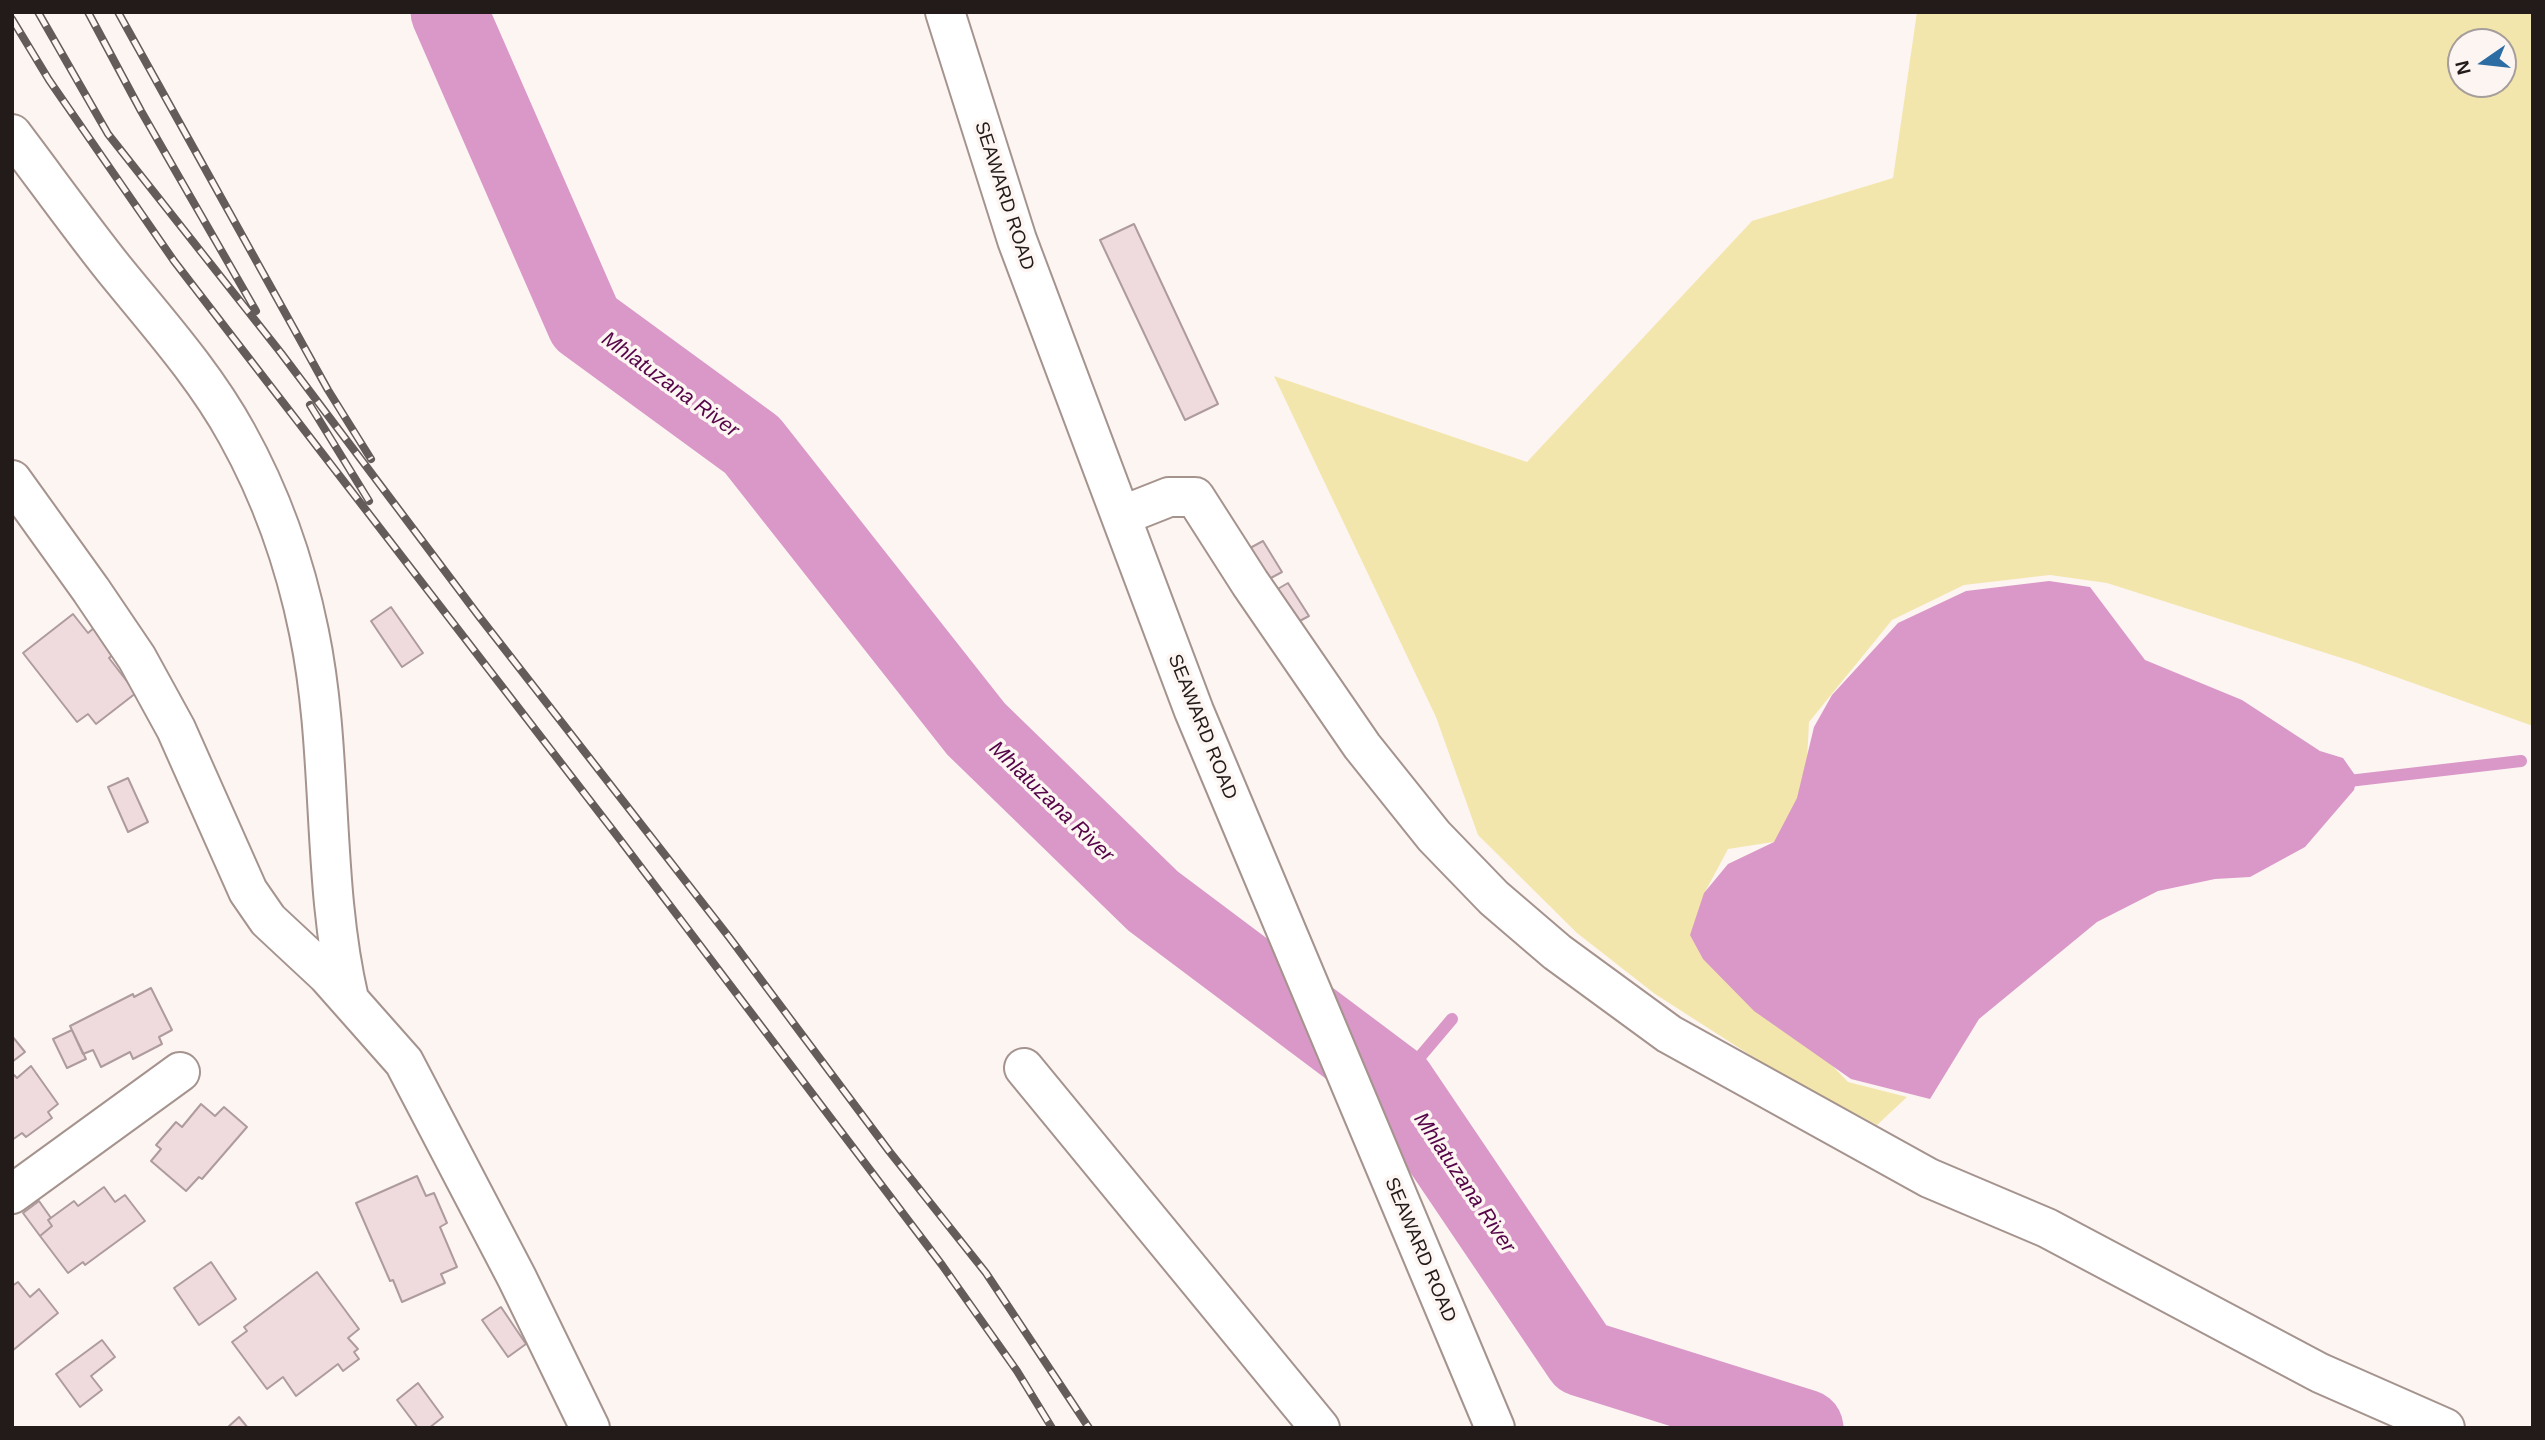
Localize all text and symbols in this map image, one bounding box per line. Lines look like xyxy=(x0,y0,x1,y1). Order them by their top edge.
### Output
north arrow xyxy=(2447,28,2517,98)
text: N xyxy=(2451,59,2475,77)
street label: SEAWARD ROAD xyxy=(969,119,1039,273)
water label: Mhlatuzana River xyxy=(596,327,744,443)
street label: SEAWARD ROAD xyxy=(1162,651,1242,803)
water label: Mhlatuzana River xyxy=(983,736,1119,868)
water label: Mhlatuzana River xyxy=(1408,1108,1520,1258)
street label: SEAWARD ROAD xyxy=(1379,1174,1461,1326)

